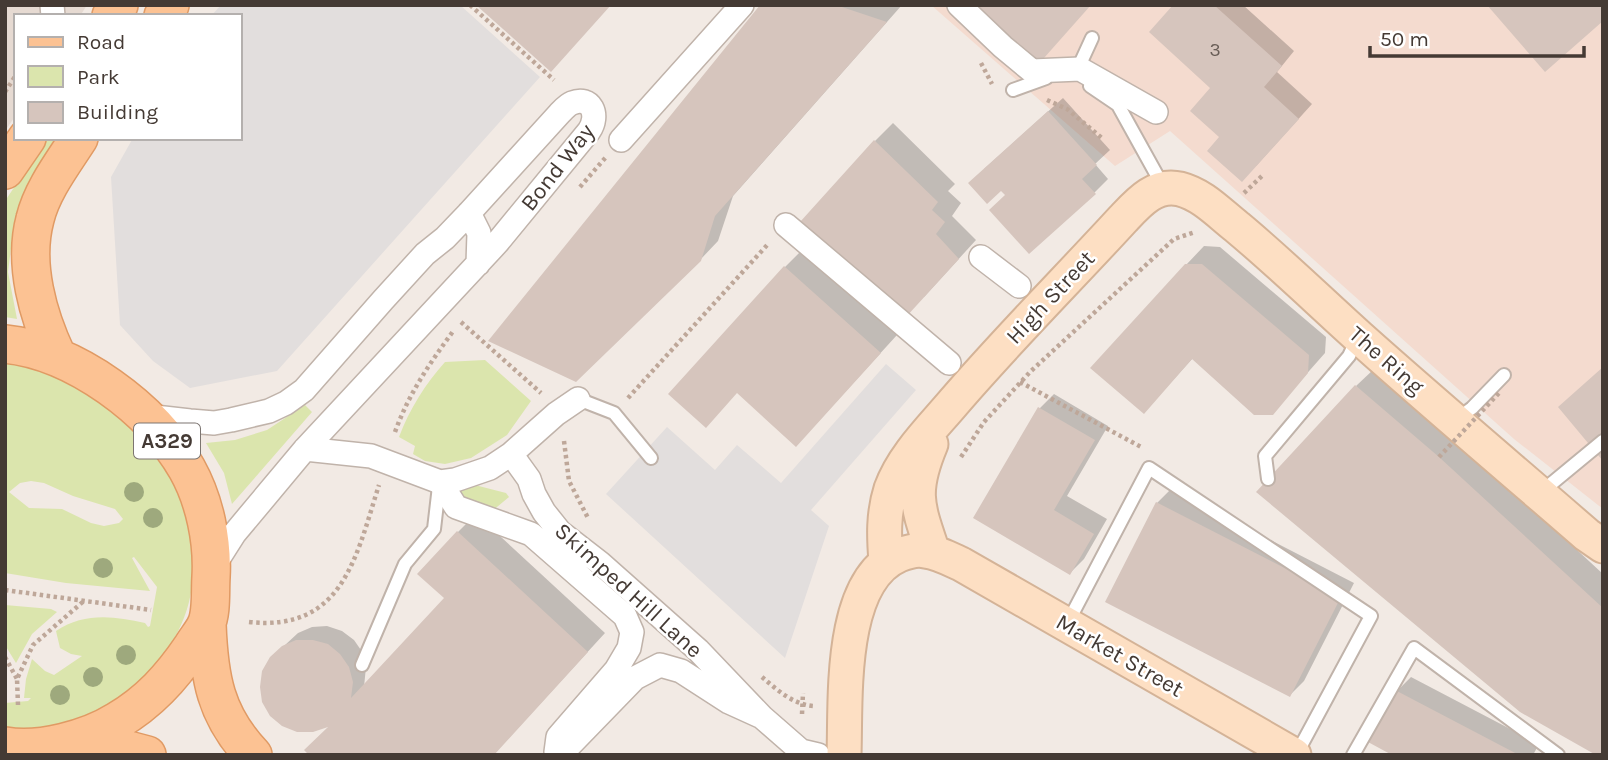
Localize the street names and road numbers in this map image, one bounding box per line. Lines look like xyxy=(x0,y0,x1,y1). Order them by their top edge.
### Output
street label: Bond Way xyxy=(515,118,600,216)
street label: High Street xyxy=(1000,245,1101,350)
street label: The Ring xyxy=(1344,321,1430,400)
road number: A329 xyxy=(134,424,200,458)
street label: Skimped Hill Lane xyxy=(549,517,708,664)
street label: Market Street xyxy=(1051,608,1188,703)

